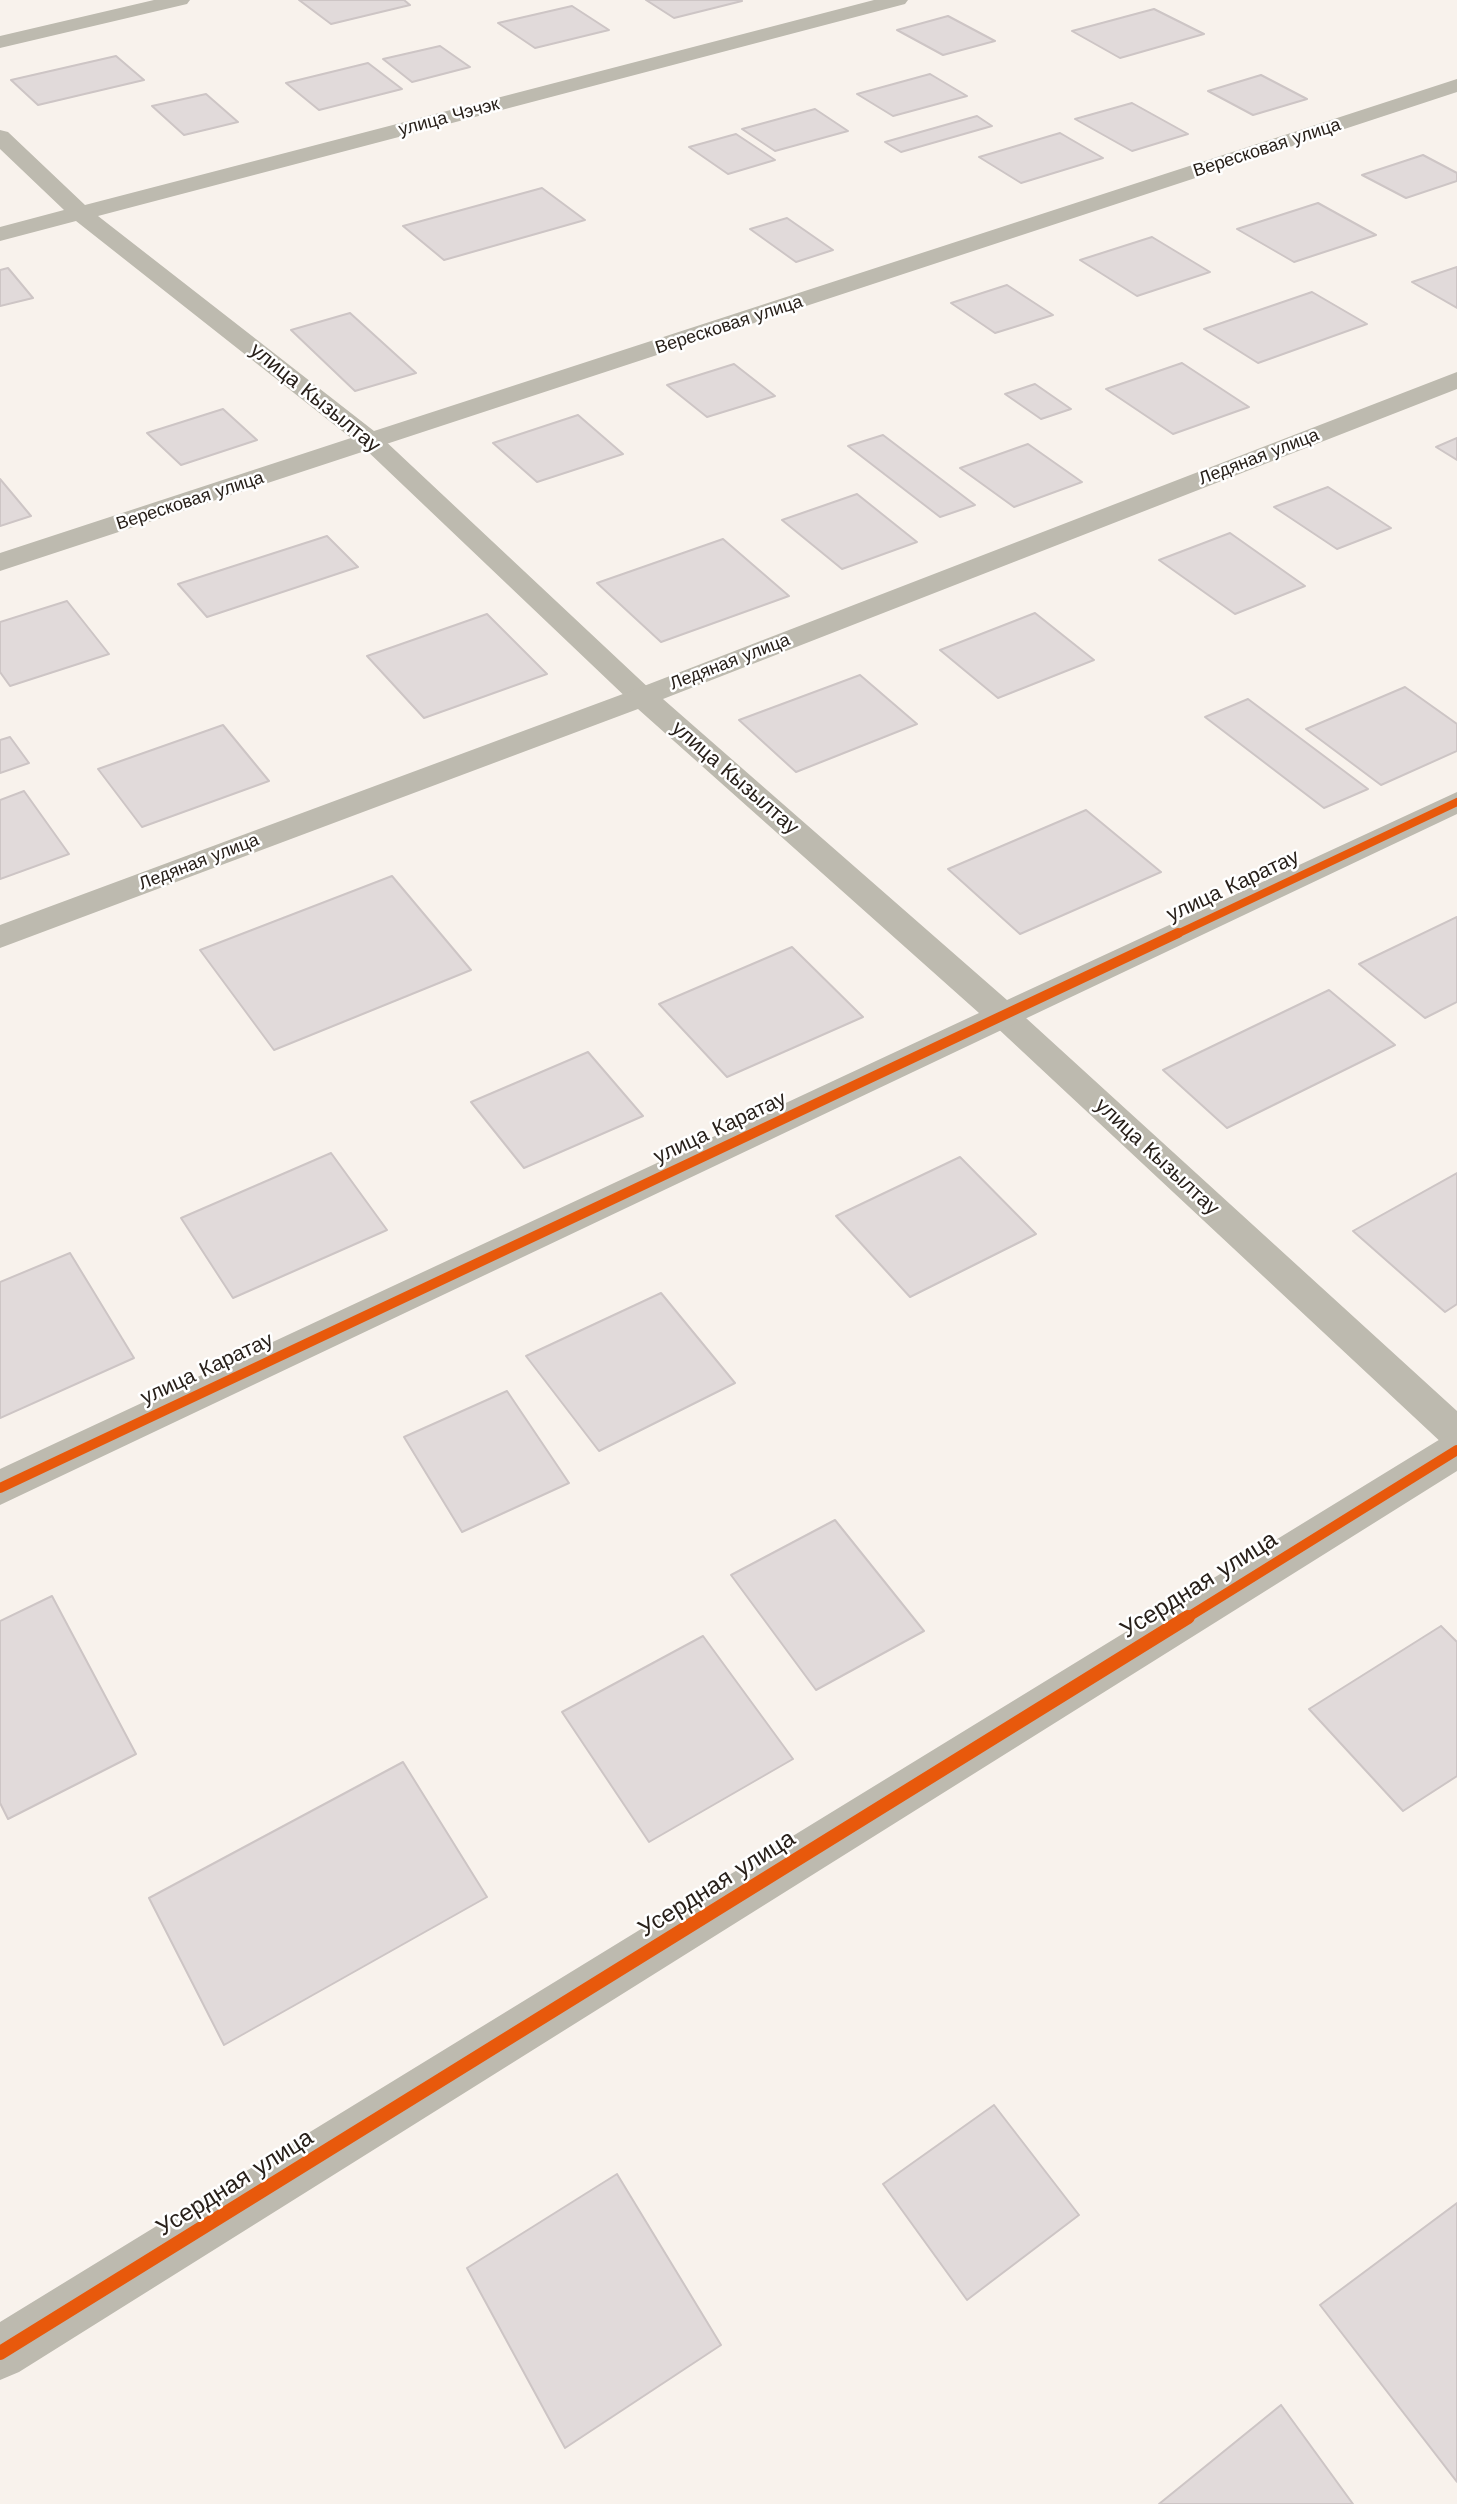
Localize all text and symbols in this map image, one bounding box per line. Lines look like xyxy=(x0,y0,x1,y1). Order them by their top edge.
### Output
street label: улица Чэчэк xyxy=(396,93,502,141)
street label: Вересковая улица xyxy=(1190,114,1344,182)
street label: Вересковая улица xyxy=(652,291,806,359)
street label: улица Кызылтау xyxy=(245,338,385,458)
street label: Ледяная улица xyxy=(1196,424,1322,490)
street label: Вересковая улица xyxy=(113,467,267,535)
street label: Ледяная улица xyxy=(667,629,793,695)
street label: улица Кызылтау xyxy=(666,716,804,840)
street label: Ледяная улица xyxy=(136,829,262,895)
street label: улица Каратау xyxy=(1163,844,1303,928)
street label: улица Каратау xyxy=(650,1086,790,1170)
street label: улица Кызылтау xyxy=(1090,1093,1224,1221)
street label: улица Каратау xyxy=(137,1327,277,1411)
street label: Усердная улица xyxy=(1115,1525,1283,1645)
street label: Усердная улица xyxy=(633,1824,801,1944)
street label: Усердная улица xyxy=(151,2123,319,2243)

